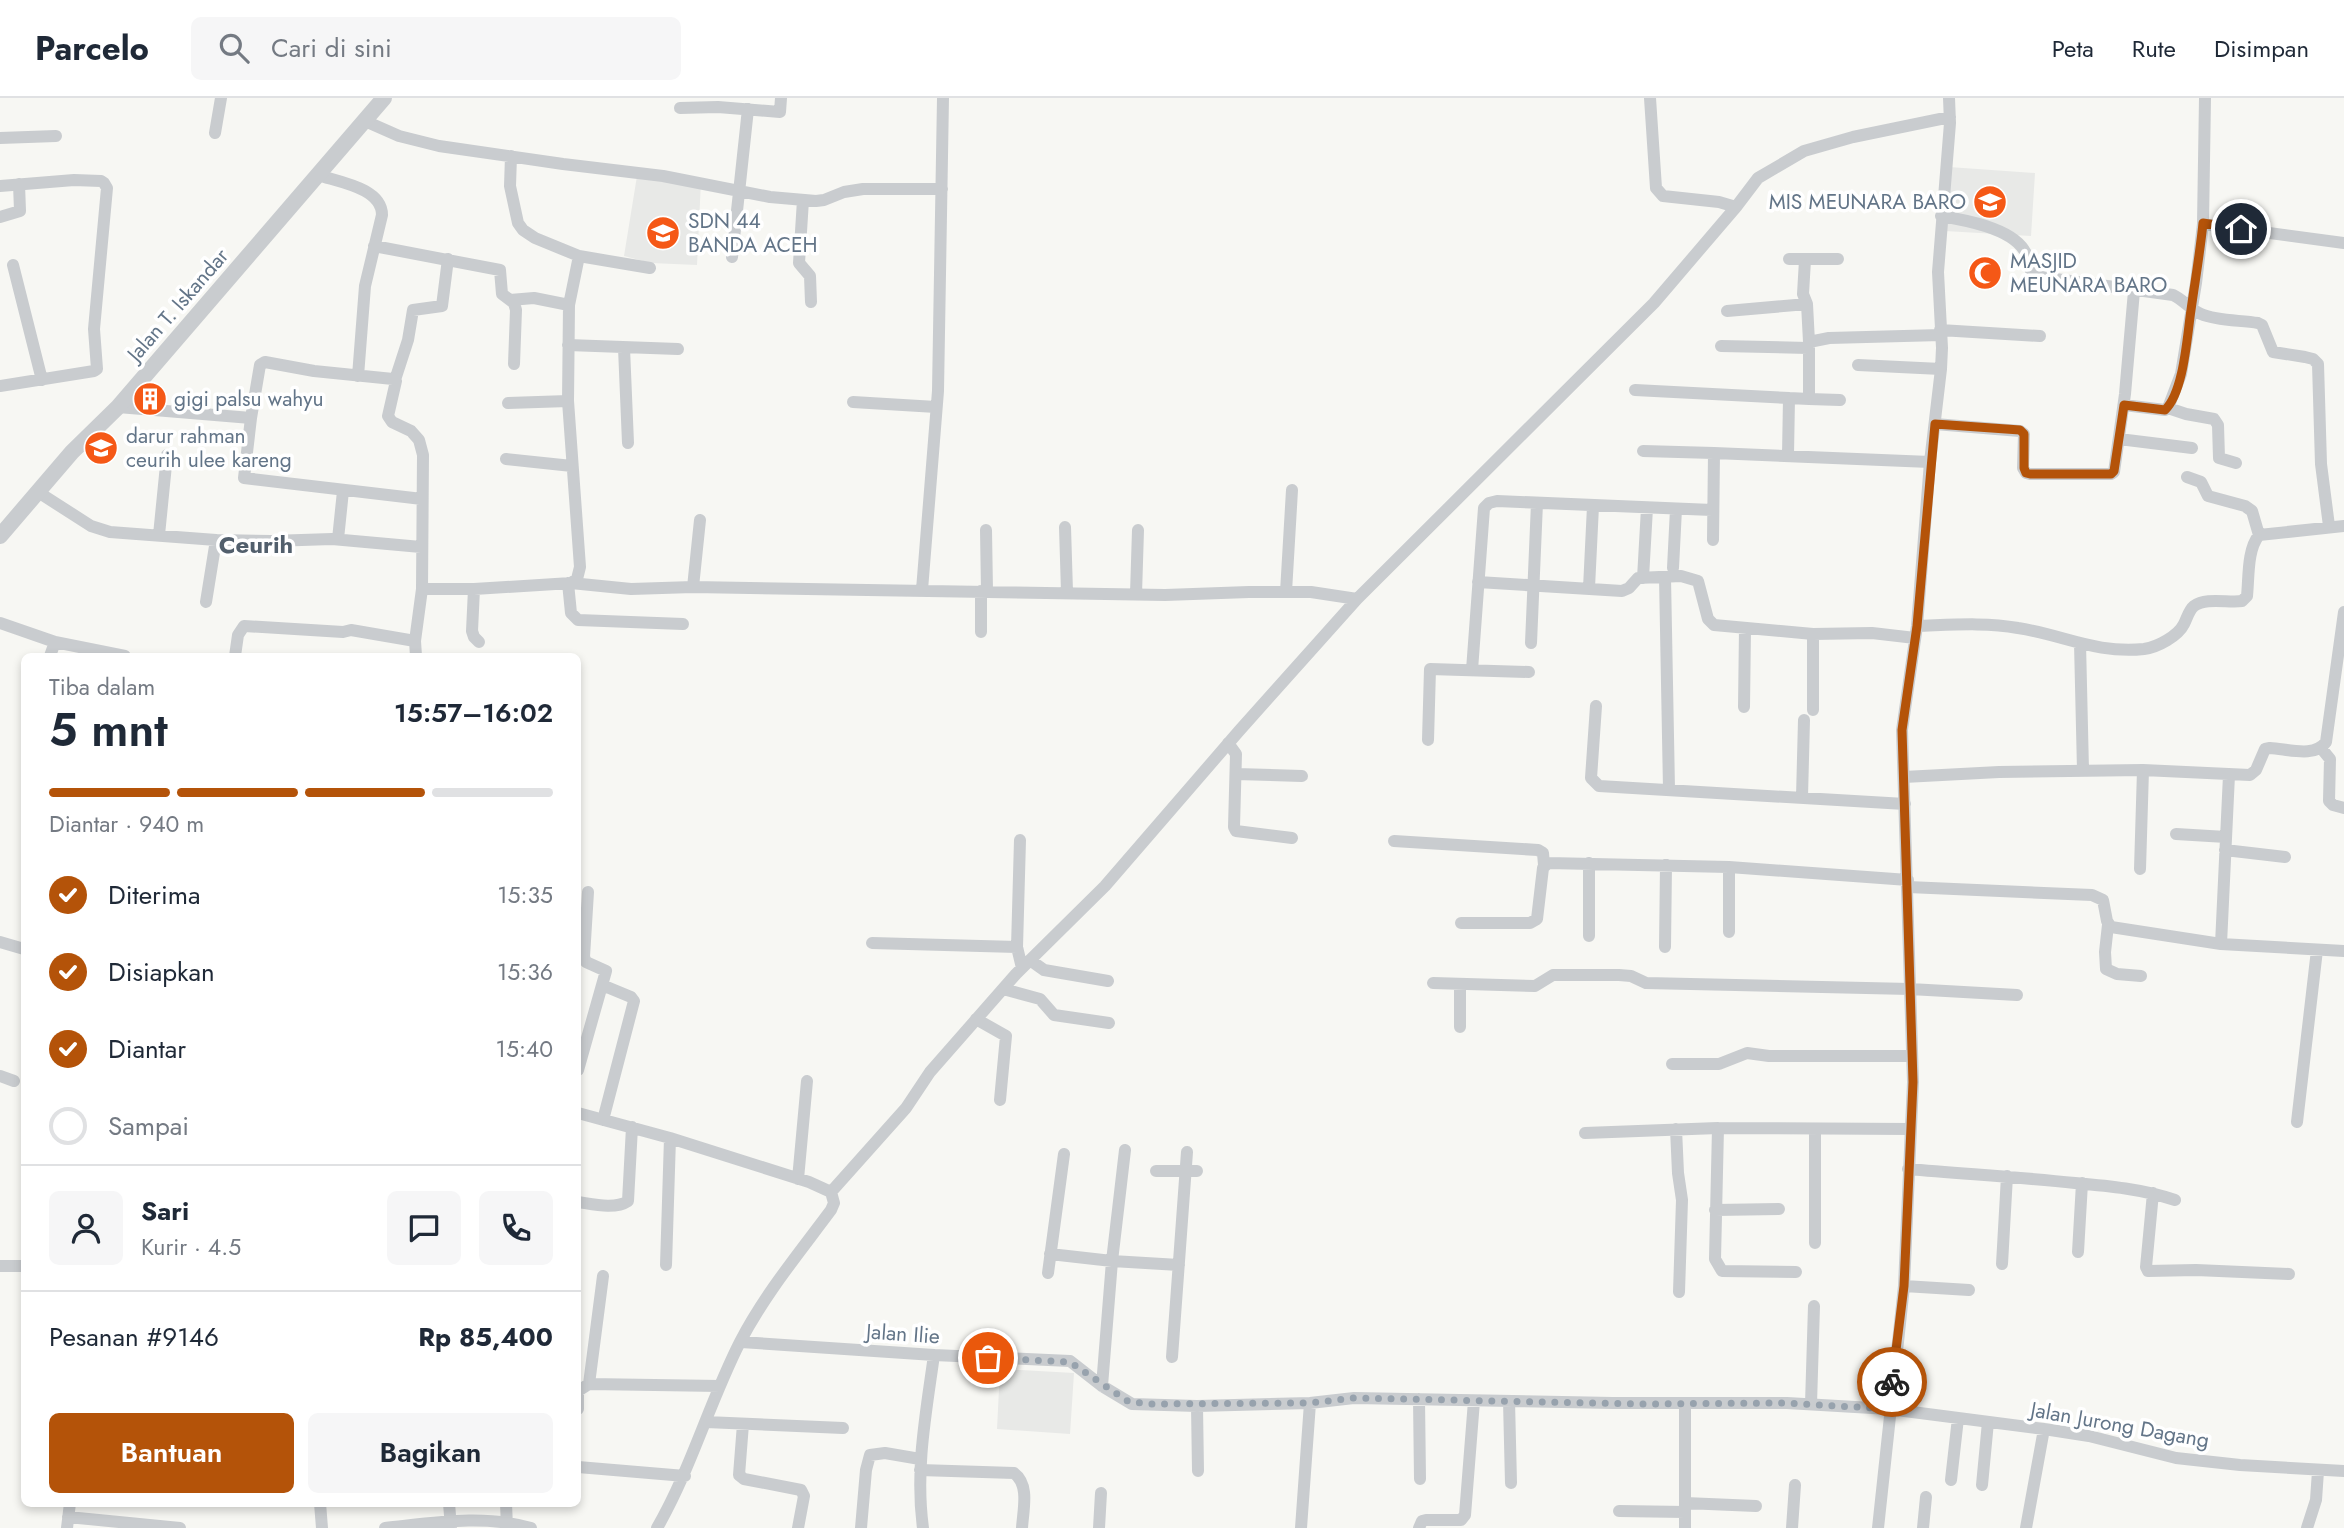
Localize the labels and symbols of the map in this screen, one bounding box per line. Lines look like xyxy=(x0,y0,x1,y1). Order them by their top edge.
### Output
school or university icon: MIS MEUNARA BARO xyxy=(1971,183,2009,221)
place label: MIS MEUNARA BARO xyxy=(1769,187,1966,217)
pin xyxy=(2211,199,2271,259)
place label: SDN 44 BANDA ACEH xyxy=(688,206,818,260)
school or university icon: SDN 44 BANDA ACEH xyxy=(644,214,682,252)
street label: Jalan T. Iskandar xyxy=(118,241,236,370)
place label: MASJID MEUNARA BARO xyxy=(2010,246,2167,300)
mosque icon: MASJID MEUNARA BARO xyxy=(1966,254,2004,292)
building icon: gigi palsu wahyu xyxy=(131,380,169,418)
place label: gigi palsu wahyu xyxy=(174,384,323,414)
place label: darur rahman ceurih ulee kareng xyxy=(126,421,292,475)
school or university icon: darur rahman ceurih ulee kareng xyxy=(82,429,120,467)
district label: Ceurih xyxy=(219,527,293,562)
street label: Jalan Ilie xyxy=(862,1316,941,1352)
pin xyxy=(958,1328,1018,1388)
courier xyxy=(1857,1347,1927,1417)
street label: Jalan Jurong Dagang xyxy=(2026,1394,2212,1455)

